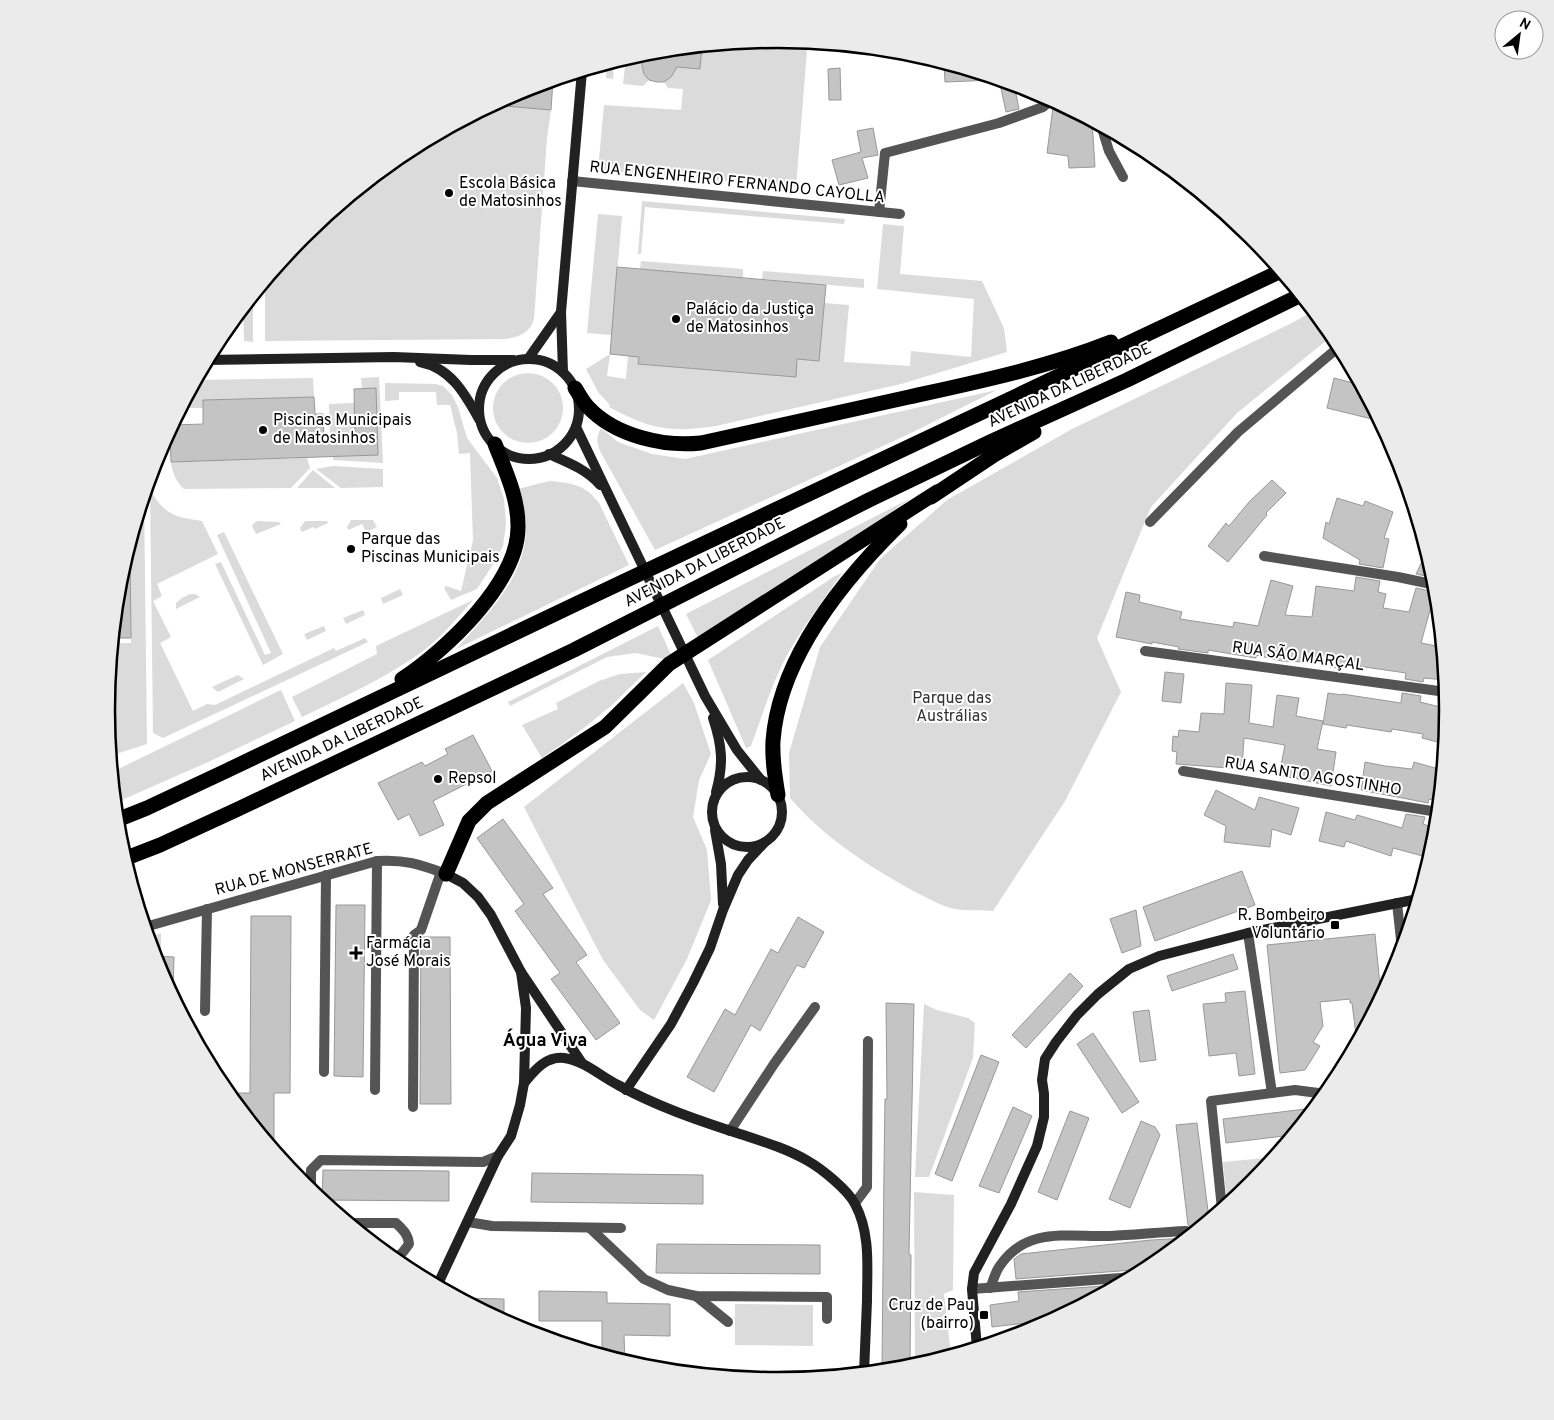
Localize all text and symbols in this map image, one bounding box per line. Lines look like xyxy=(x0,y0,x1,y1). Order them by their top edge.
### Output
north arrow xyxy=(1494,10,1544,60)
text: N xyxy=(1516,15,1533,35)
street label: RUA ENGENHEIRO FERNANDO CAYOLLA xyxy=(588,158,886,208)
place label: Escola Básica de Matosinhos xyxy=(459,174,562,212)
marker: Escola Básica de Matosinhos xyxy=(443,187,455,199)
place label: Palácio da Justiça de Matosinhos xyxy=(686,300,814,338)
marker: Palácio da Justiça de Matosinhos xyxy=(670,313,682,325)
street label: AVENIDA DA LIBERDADE xyxy=(985,339,1155,433)
place label: Piscinas Municipais de Matosinhos xyxy=(273,411,412,449)
marker: Piscinas Municipais de Matosinhos xyxy=(257,424,269,436)
street label: AVENIDA DA LIBERDADE xyxy=(621,514,789,612)
place label: Parque das Piscinas Municipais xyxy=(361,530,500,568)
marker: Parque das Piscinas Municipais xyxy=(345,543,357,555)
street label: RUA SÃO MARÇAL xyxy=(1231,635,1366,676)
park label: Parque das Austrálias xyxy=(912,689,992,727)
street label: AVENIDA DA LIBERDADE xyxy=(257,693,427,787)
street label: RUA SANTO AGOSTINHO xyxy=(1223,753,1403,801)
place label: Repsol xyxy=(448,769,496,789)
marker: Repsol xyxy=(432,773,444,785)
street label: RUA DE MONSERRATE xyxy=(213,839,375,901)
place label: R. Bombeiro Voluntário xyxy=(1238,906,1325,944)
marker: R. Bombeiro Voluntário xyxy=(1329,919,1341,931)
place label: Farmácia José Morais xyxy=(366,934,451,972)
marker: Farmácia José Morais xyxy=(350,947,362,959)
district label: Água Viva xyxy=(503,1028,587,1053)
place label: Cruz de Pau (bairro) xyxy=(888,1296,974,1334)
marker: Cruz de Pau (bairro) xyxy=(978,1309,990,1321)

